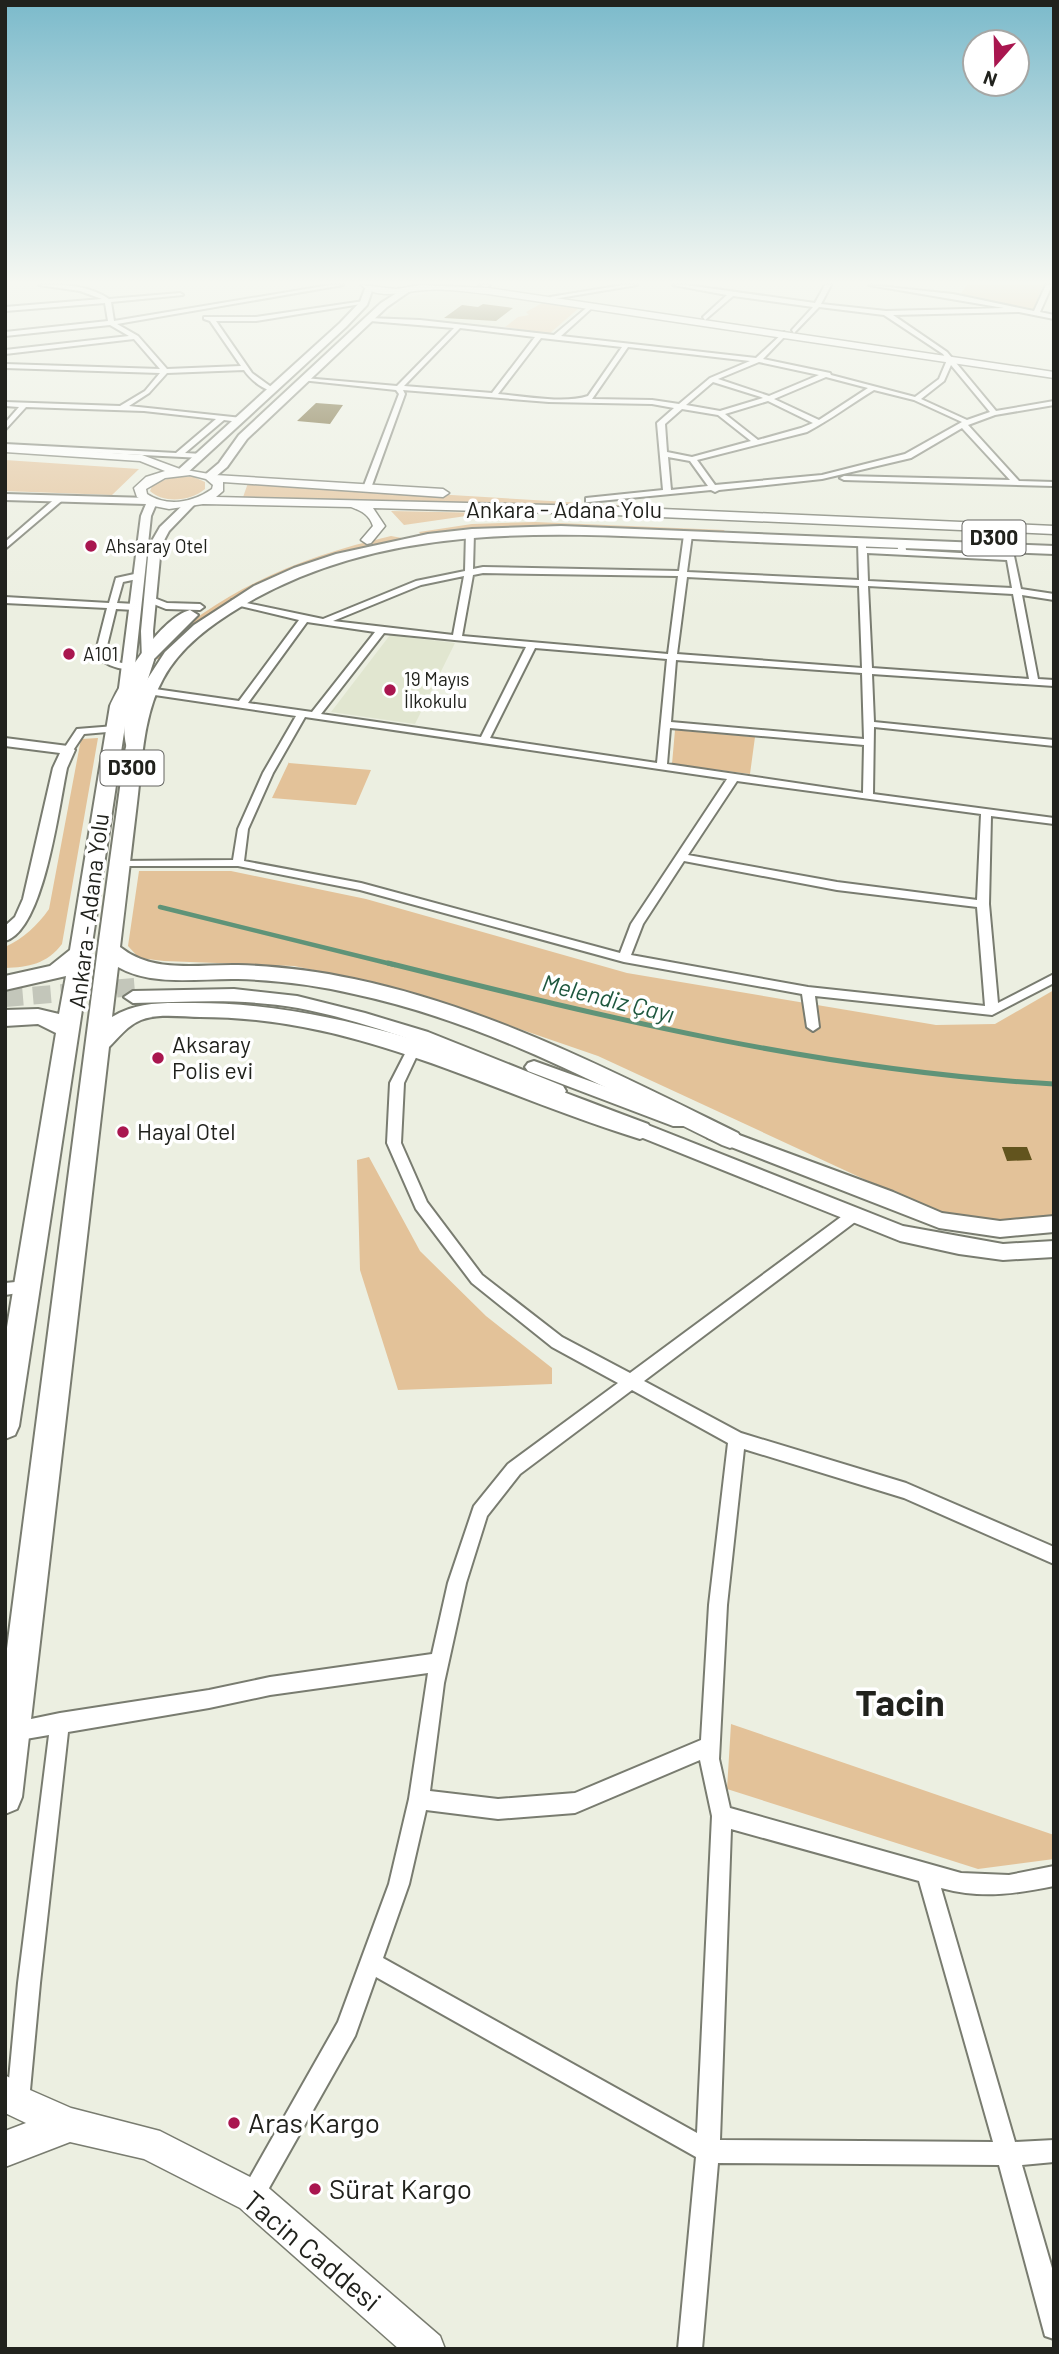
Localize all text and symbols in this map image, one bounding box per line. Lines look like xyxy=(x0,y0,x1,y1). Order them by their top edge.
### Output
north arrow xyxy=(961,28,1031,98)
text: N xyxy=(980,66,1000,92)
street label: Ankara - Adana Yolu xyxy=(466,495,662,523)
road number: D300 xyxy=(962,520,1026,556)
place label: Ahsaray Otel xyxy=(105,534,208,557)
marker: Ahsaray Otel xyxy=(83,538,99,554)
place label: A101 xyxy=(83,642,118,665)
marker: A101 xyxy=(61,646,77,662)
place label: 19 Mayıs İlkokulu xyxy=(404,667,469,712)
marker: 19 Mayıs İlkokulu xyxy=(382,682,398,698)
road number: D300 xyxy=(100,750,164,786)
street label: Ankara - Adana Yolu xyxy=(62,812,114,1010)
water label: Melendiz Çayı xyxy=(539,967,677,1028)
place label: Aksaray Polis evi xyxy=(172,1030,253,1084)
marker: Aksaray Polis evi xyxy=(150,1050,166,1066)
place label: Hayal Otel xyxy=(137,1117,236,1145)
marker: Hayal Otel xyxy=(115,1124,131,1140)
district label: Tacin xyxy=(855,1679,945,1723)
place label: Aras Kargo xyxy=(248,2105,380,2139)
marker: Aras Kargo xyxy=(226,2115,242,2131)
place label: Sürat Kargo xyxy=(329,2171,472,2205)
marker: Sürat Kargo xyxy=(307,2181,323,2197)
street label: Tacin Caddesi xyxy=(237,2183,388,2318)

